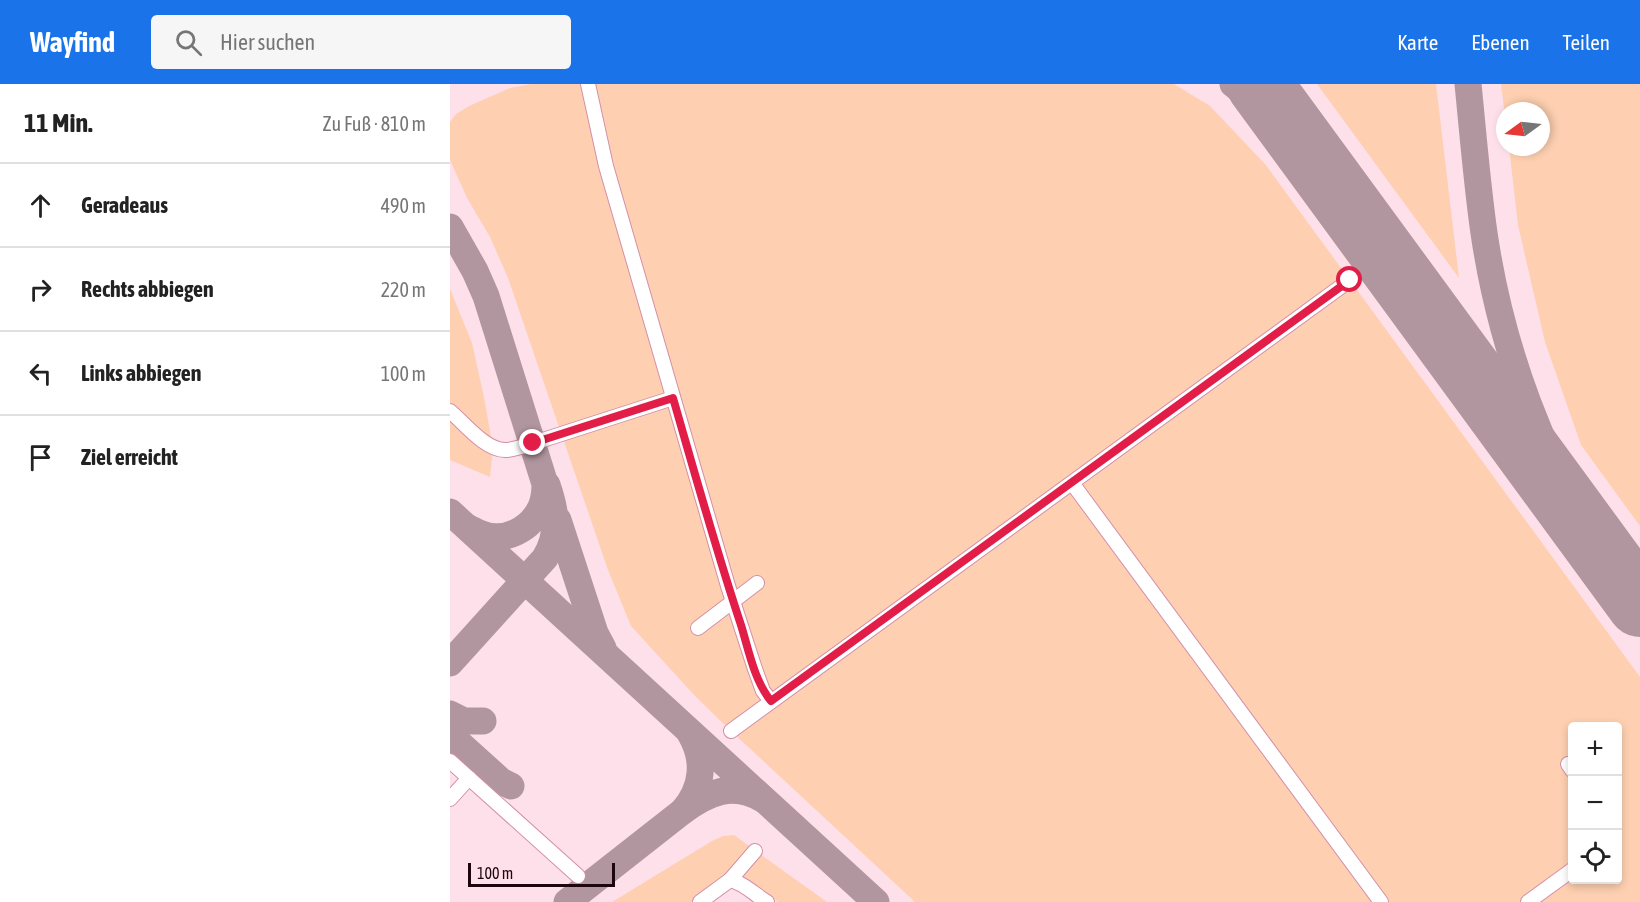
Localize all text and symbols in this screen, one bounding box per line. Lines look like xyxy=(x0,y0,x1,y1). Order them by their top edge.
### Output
search box xyxy=(151,15,571,69)
text: Wayfind xyxy=(30,26,115,58)
icon: search xyxy=(172,26,205,59)
text: Hier suchen xyxy=(220,29,315,55)
text: Karte xyxy=(1397,30,1438,54)
text: Ebenen xyxy=(1471,30,1530,54)
text: Teilen xyxy=(1563,30,1610,54)
north arrow xyxy=(1496,102,1550,156)
text: 11 Min. xyxy=(24,108,93,138)
text: Zu Fuß · 810 m xyxy=(323,112,426,135)
icon: ahead xyxy=(24,189,57,222)
text: Geradeaus xyxy=(81,192,168,218)
text: 490 m xyxy=(381,194,426,217)
route start xyxy=(1336,266,1362,292)
icon: right xyxy=(24,273,57,306)
text: Rechts abbiegen xyxy=(81,276,214,302)
text: 220 m xyxy=(381,278,426,301)
icon: left xyxy=(24,357,57,390)
text: Links abbiegen xyxy=(81,360,202,386)
text: 100 m xyxy=(381,362,426,385)
route end xyxy=(519,429,545,455)
icon: arrive xyxy=(24,441,57,474)
text: Ziel erreicht xyxy=(81,444,178,470)
map controls xyxy=(1568,722,1622,884)
button: + xyxy=(1568,722,1622,776)
button: − xyxy=(1568,776,1622,830)
button: locate xyxy=(1568,830,1622,884)
scale bar xyxy=(468,860,615,888)
text: 100 m xyxy=(477,864,513,882)

